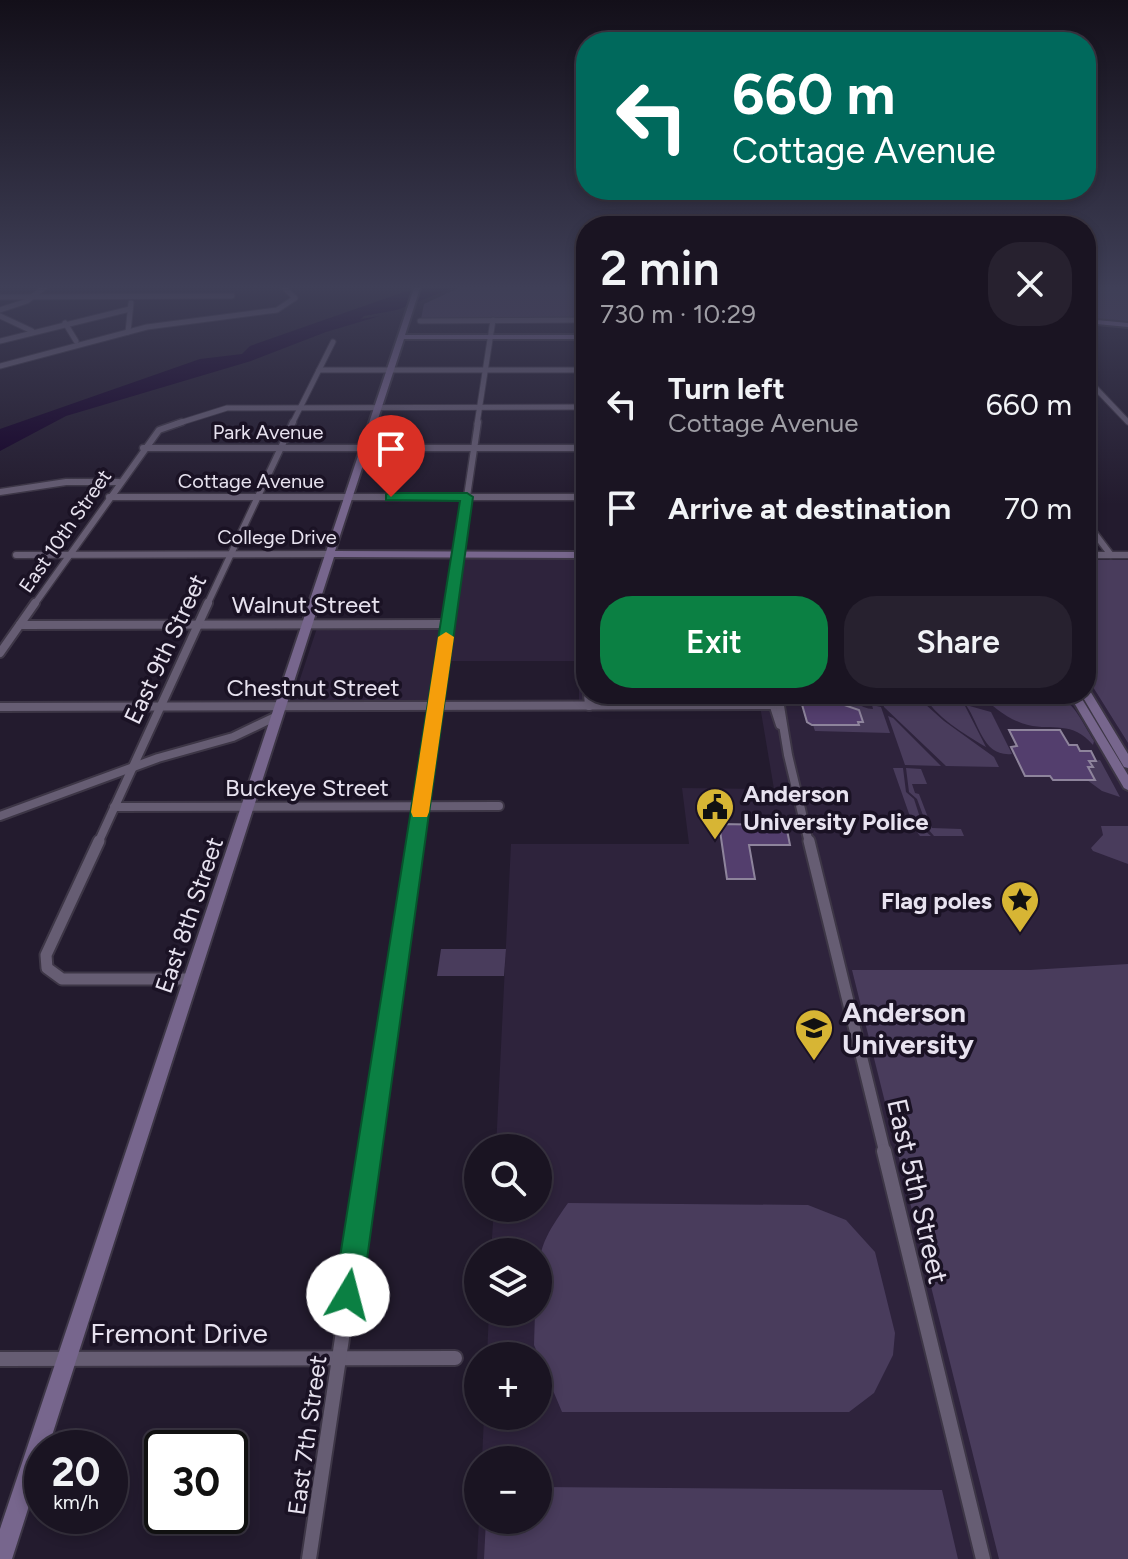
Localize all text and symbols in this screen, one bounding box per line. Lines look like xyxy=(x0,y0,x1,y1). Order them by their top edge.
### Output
text: 660 m xyxy=(732,61,895,128)
icon: left xyxy=(600,64,704,168)
text: Cottage Avenue xyxy=(732,129,996,172)
text: 2 min xyxy=(600,239,720,297)
button: close xyxy=(988,242,1072,326)
text: 730 m · 10:29 xyxy=(600,298,756,330)
text: Turn left xyxy=(668,370,785,407)
icon: left xyxy=(600,382,644,426)
text: 660 m xyxy=(986,386,1072,423)
text: Cottage Avenue xyxy=(668,407,858,439)
pin xyxy=(357,415,425,497)
street label: Park Avenue xyxy=(213,420,323,444)
icon: arrive xyxy=(369,427,413,471)
street label: East 10th Street xyxy=(14,465,116,597)
street label: Cottage Avenue xyxy=(178,469,324,493)
icon: arrive xyxy=(600,486,644,530)
text: Arrive at destination xyxy=(668,490,951,527)
text: 70 m xyxy=(1004,490,1072,527)
street label: College Drive xyxy=(217,525,337,549)
street label: East 9th Street xyxy=(118,570,212,728)
street label: Walnut Street xyxy=(232,590,380,619)
button: Exit xyxy=(600,596,828,688)
button: Share xyxy=(844,596,1072,688)
street label: Chestnut Street xyxy=(226,673,400,702)
street label: Buckeye Street xyxy=(225,773,389,802)
place label: Anderson University Police xyxy=(743,779,929,836)
public building icon: Anderson University Police xyxy=(694,786,736,841)
street label: East 8th Street xyxy=(149,833,229,997)
place icon: Flag poles xyxy=(999,879,1041,934)
place label: Flag poles xyxy=(881,886,992,915)
place label: Anderson University xyxy=(842,995,975,1061)
school or university icon: Anderson University xyxy=(793,1007,835,1062)
street label: East 5th Street xyxy=(880,1095,956,1287)
map controls xyxy=(464,1134,552,1534)
button: search xyxy=(464,1134,552,1222)
button: layers xyxy=(464,1238,552,1326)
position arrow xyxy=(306,1253,390,1337)
street label: Fremont Drive xyxy=(90,1316,268,1350)
button: + xyxy=(464,1342,552,1430)
street label: East 7th Street xyxy=(281,1353,333,1517)
speed limit sign: 30 xyxy=(144,1430,248,1534)
button: − xyxy=(464,1446,552,1534)
text: 20 xyxy=(51,1448,101,1496)
text: km/h xyxy=(53,1490,99,1514)

